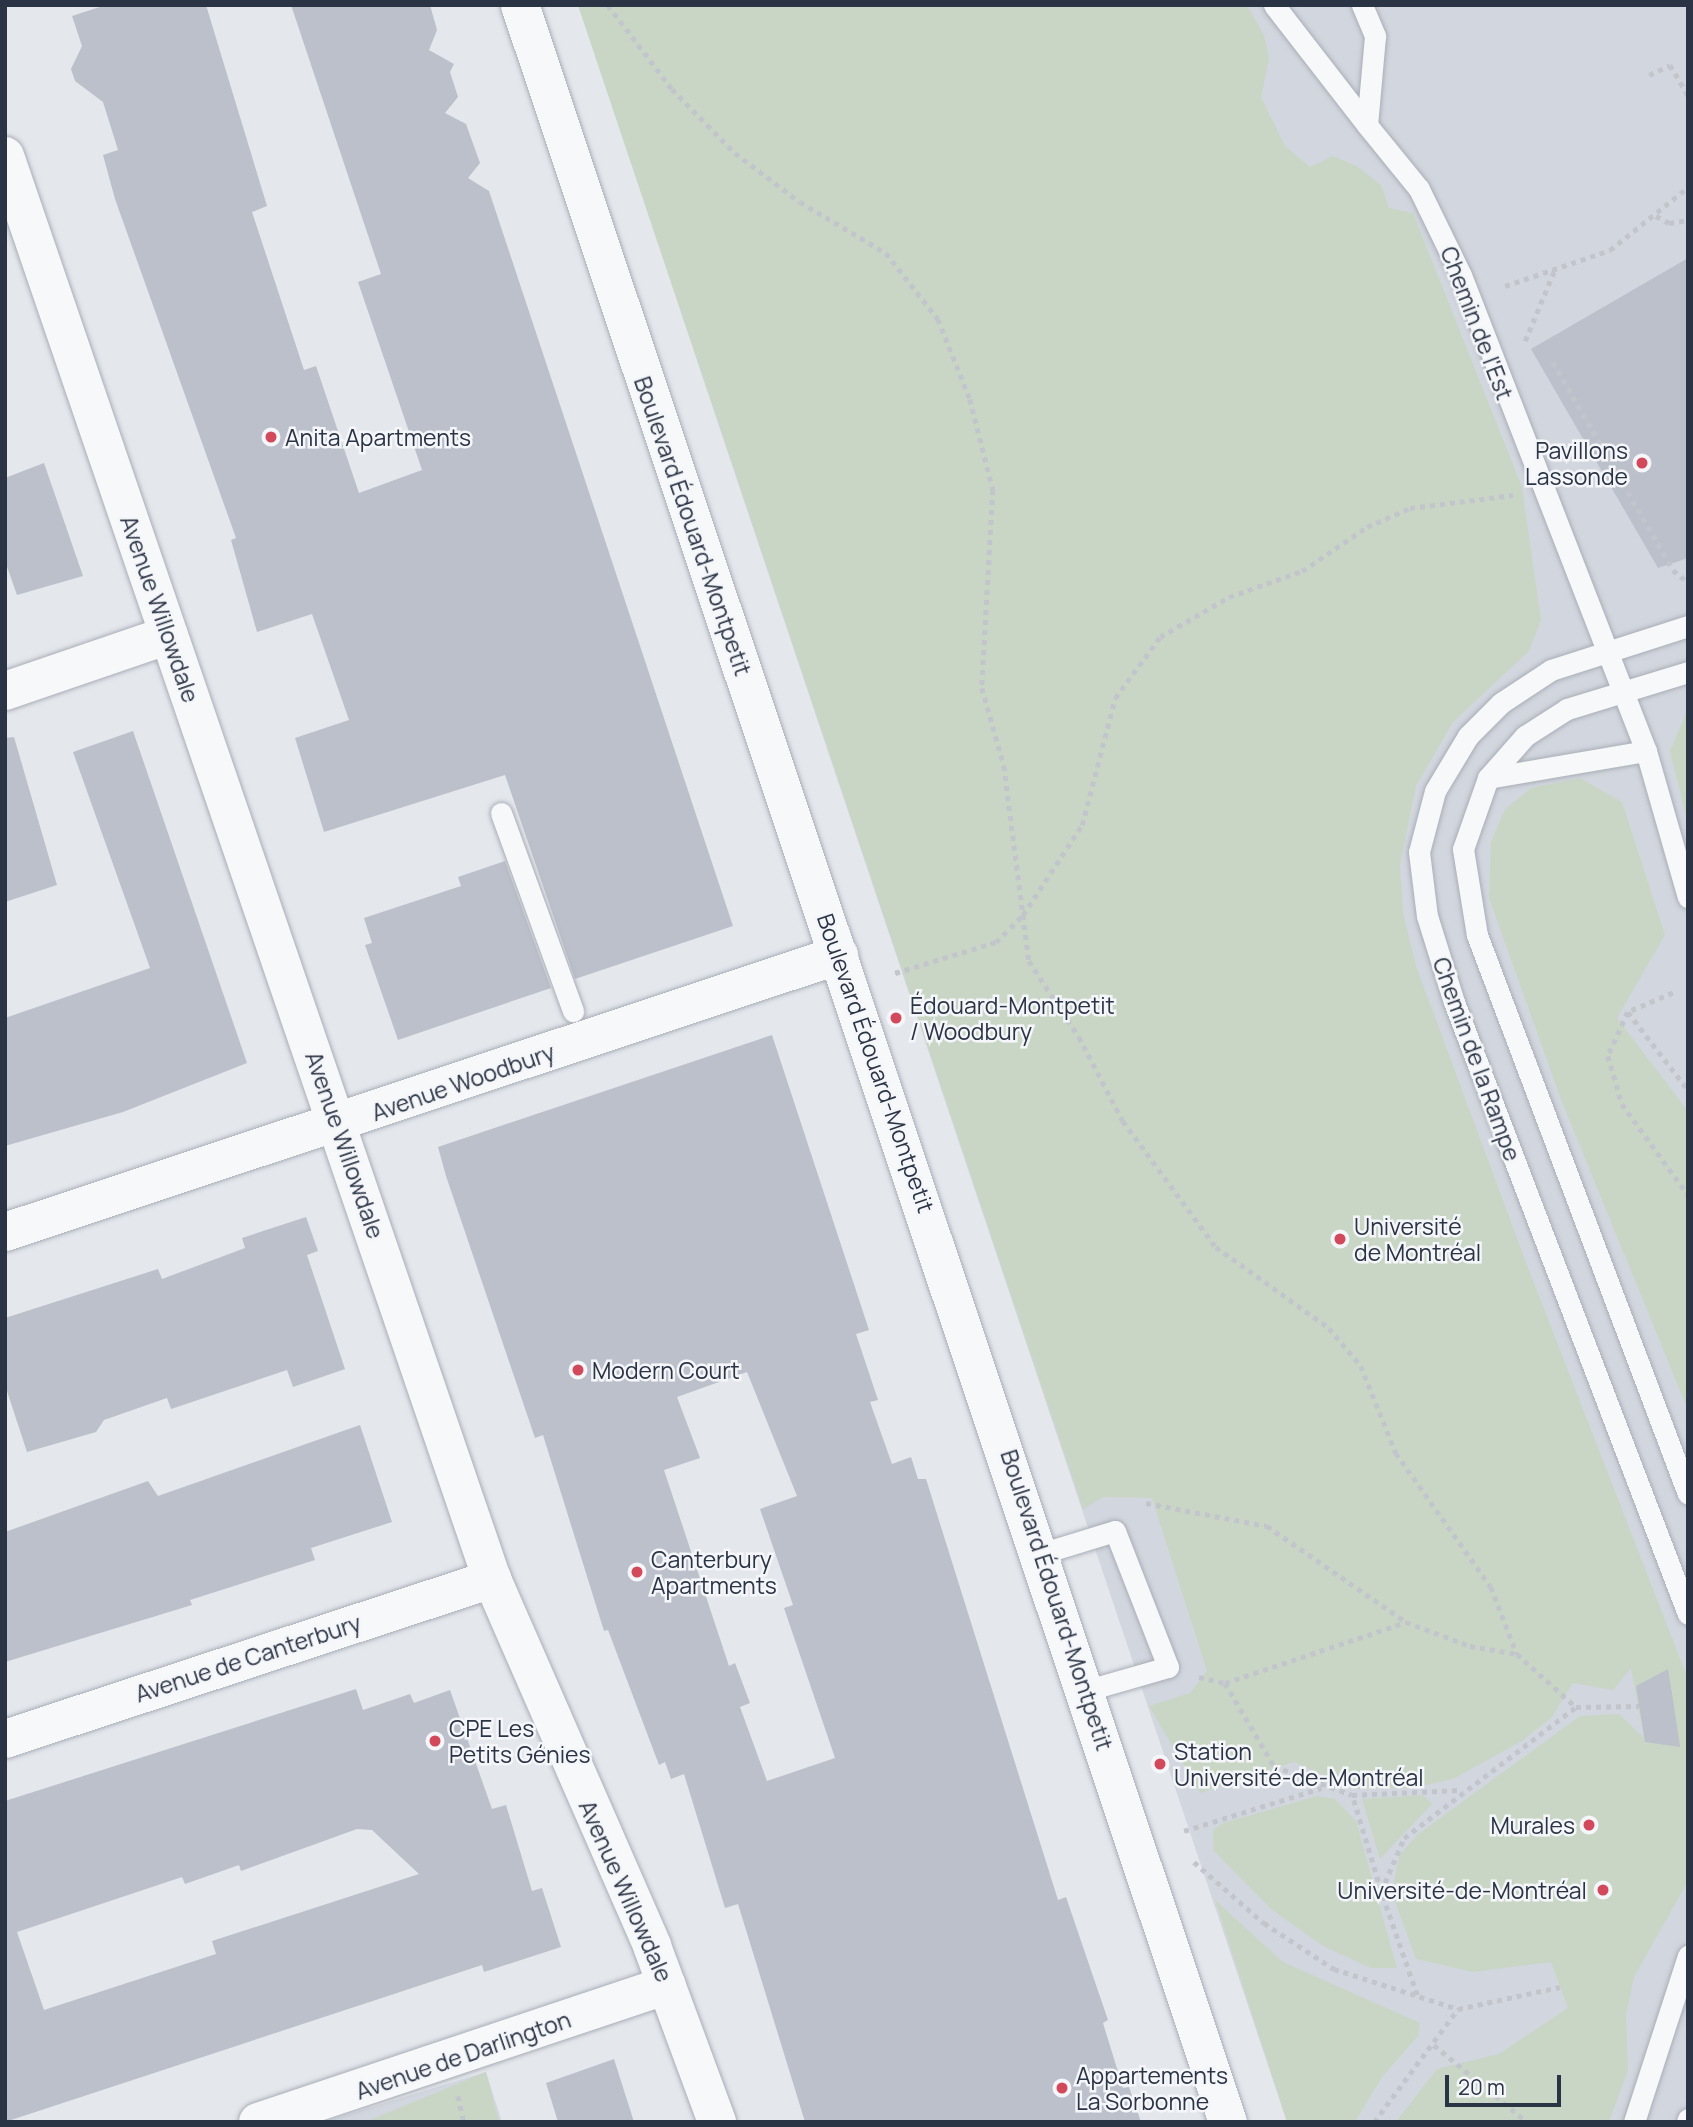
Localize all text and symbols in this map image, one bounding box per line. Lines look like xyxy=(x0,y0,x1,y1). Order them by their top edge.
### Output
street label: Chemin de l'Est xyxy=(1435,242,1519,404)
street label: Boulevard Édouard-Montpetit xyxy=(629,373,757,679)
place label: Anita Apartments xyxy=(285,423,471,451)
marker: Anita Apartments xyxy=(263,429,279,445)
place label: Pavillons Lassonde xyxy=(1525,436,1628,490)
marker: Pavillons Lassonde xyxy=(1634,455,1650,471)
street label: Avenue Willowdale xyxy=(115,512,205,706)
street label: Boulevard Édouard-Montpetit xyxy=(812,910,940,1216)
street label: Chemin de la Rampe xyxy=(1427,953,1527,1165)
place label: Édouard-Montpetit / Woodbury xyxy=(910,991,1115,1045)
marker: Édouard-Montpetit / Woodbury xyxy=(888,1010,904,1026)
street label: Avenue Woodbury xyxy=(368,1038,558,1126)
street label: Avenue Willowdale xyxy=(300,1048,390,1242)
place label: Université de Montréal xyxy=(1354,1212,1481,1266)
marker: Université de Montréal xyxy=(1332,1231,1348,1247)
place label: Modern Court xyxy=(592,1356,740,1384)
marker: Modern Court xyxy=(570,1362,586,1378)
street label: Boulevard Édouard-Montpetit xyxy=(995,1446,1119,1754)
place label: Canterbury Apartments xyxy=(651,1545,777,1599)
marker: Canterbury Apartments xyxy=(629,1564,645,1580)
street label: Avenue de Canterbury xyxy=(132,1608,364,1708)
place label: CPE Les Petits Génies xyxy=(449,1714,591,1768)
marker: CPE Les Petits Génies xyxy=(427,1733,443,1749)
place label: Station Université-de-Montréal xyxy=(1174,1737,1424,1791)
marker: Station Université-de-Montréal xyxy=(1152,1756,1168,1772)
street label: Avenue Willowdale xyxy=(574,1796,678,1986)
place label: Murales xyxy=(1491,1811,1575,1839)
marker: Murales xyxy=(1581,1817,1597,1833)
place label: Université-de-Montréal xyxy=(1337,1876,1587,1904)
marker: Université-de-Montréal xyxy=(1593,1880,1613,1900)
street label: Avenue de Darlington xyxy=(352,2005,574,2105)
scale bar xyxy=(1448,2060,1564,2104)
place label: Appartements La Sorbonne xyxy=(1076,2061,1228,2115)
text: 20 m xyxy=(1458,2073,1505,2101)
marker: Appartements La Sorbonne xyxy=(1054,2080,1070,2096)

